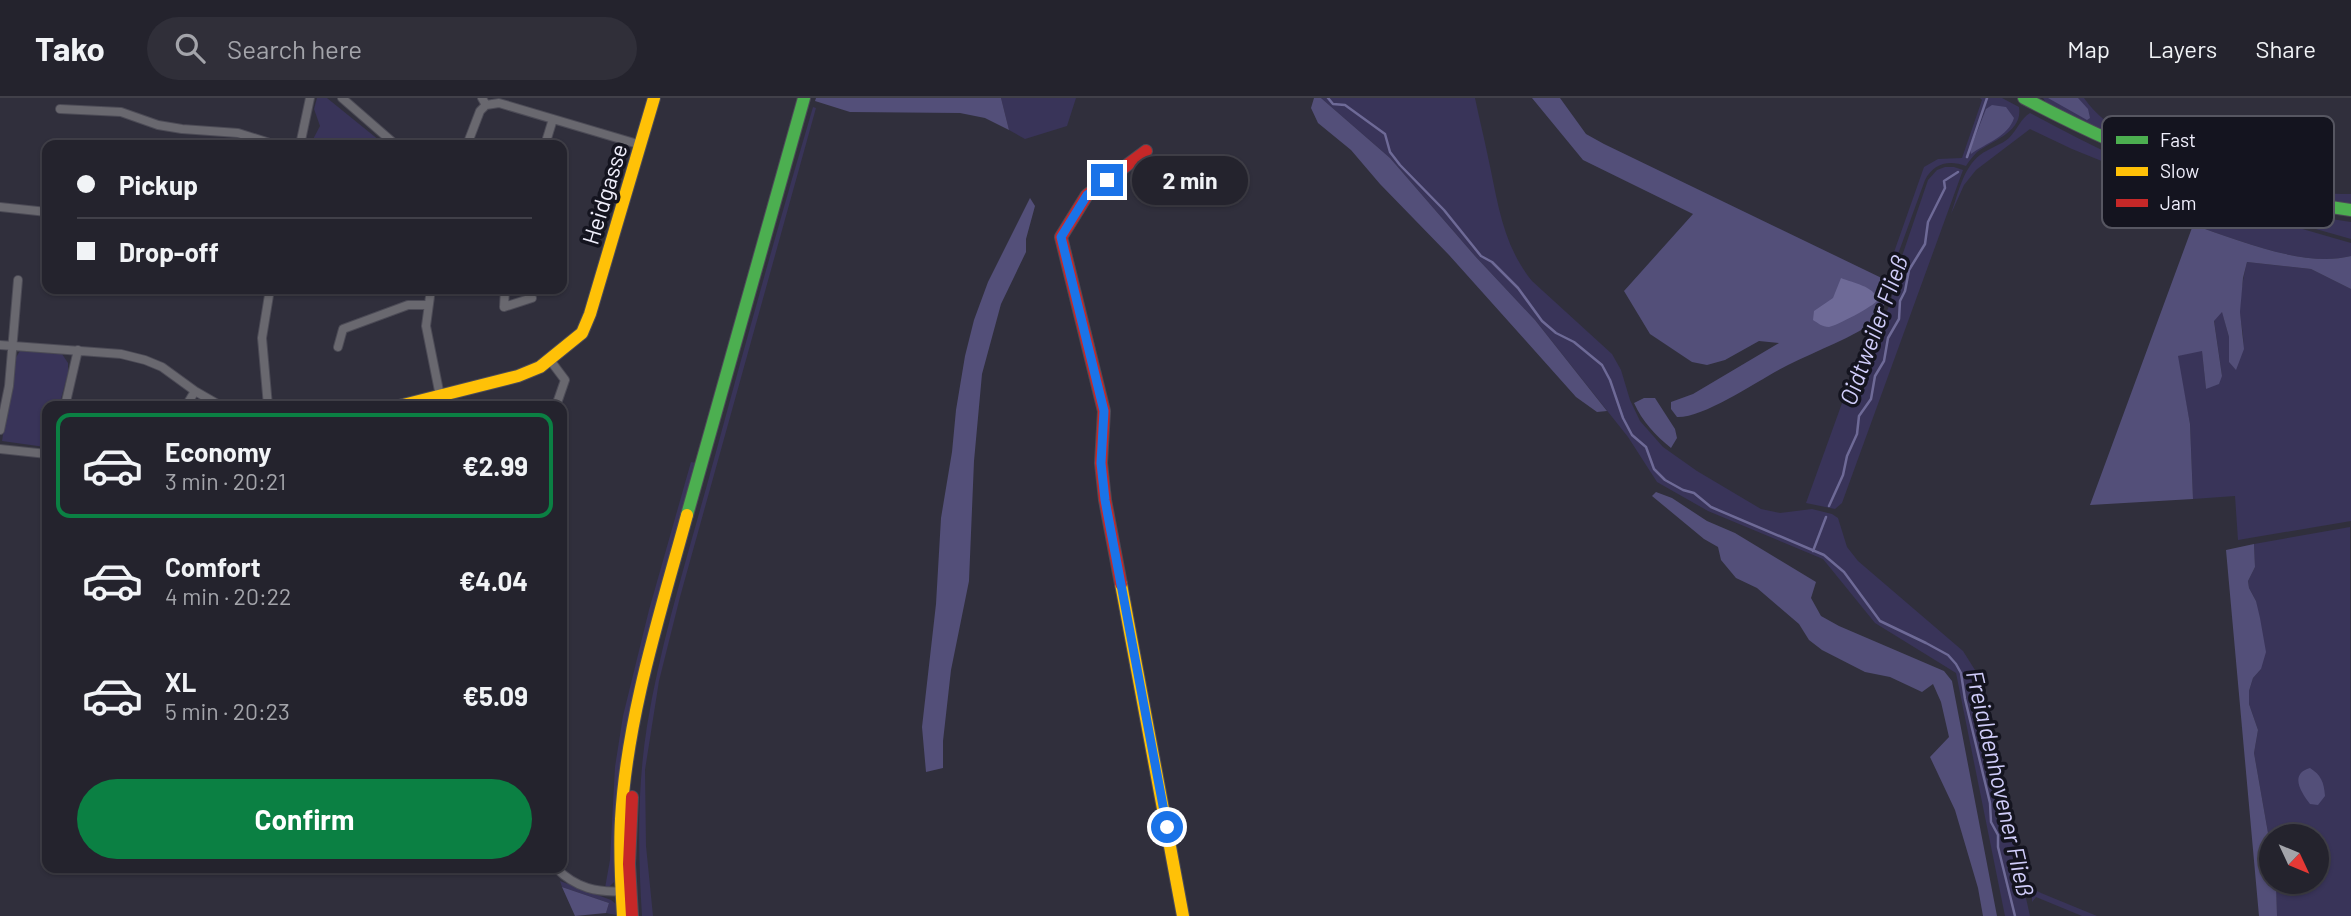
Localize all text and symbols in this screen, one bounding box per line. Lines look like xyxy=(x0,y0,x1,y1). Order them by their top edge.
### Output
search box xyxy=(147,17,637,80)
text: Tako xyxy=(35,28,105,68)
icon: search xyxy=(171,29,209,67)
text: Search here xyxy=(227,33,362,64)
text: Map xyxy=(2067,34,2110,63)
text: Layers xyxy=(2148,34,2217,63)
text: Share xyxy=(2255,34,2316,63)
legend xyxy=(2102,116,2334,228)
text: Fast xyxy=(2160,128,2196,151)
street label: Heidgasse xyxy=(575,140,633,248)
callout: 2 min xyxy=(1132,155,1247,204)
text: Slow xyxy=(2160,159,2199,182)
route end xyxy=(1091,164,1123,196)
text: 2 min xyxy=(1162,166,1218,194)
text: Pickup xyxy=(119,169,198,200)
text: Jam xyxy=(2160,191,2196,214)
text: Drop-off xyxy=(119,236,219,267)
water label: Oidtweiler Fließ xyxy=(1833,251,1914,409)
icon: car xyxy=(81,434,144,497)
text: Economy xyxy=(165,436,271,467)
text: €2.99 xyxy=(462,450,528,481)
text: 3 min · 20:21 xyxy=(165,467,286,495)
icon: car xyxy=(81,549,144,612)
text: Comfort xyxy=(165,551,261,582)
text: €4.04 xyxy=(459,565,528,596)
text: 4 min · 20:22 xyxy=(165,582,291,610)
icon: car xyxy=(81,664,144,727)
text: XL xyxy=(165,666,196,697)
water label: Freialdenhovener Fließ xyxy=(1961,667,2041,899)
text: €5.09 xyxy=(463,680,528,711)
text: 5 min · 20:23 xyxy=(165,697,290,725)
button: Confirm xyxy=(77,779,532,859)
route start xyxy=(1151,811,1183,843)
north arrow xyxy=(2259,824,2329,894)
map controls xyxy=(2259,824,2329,894)

